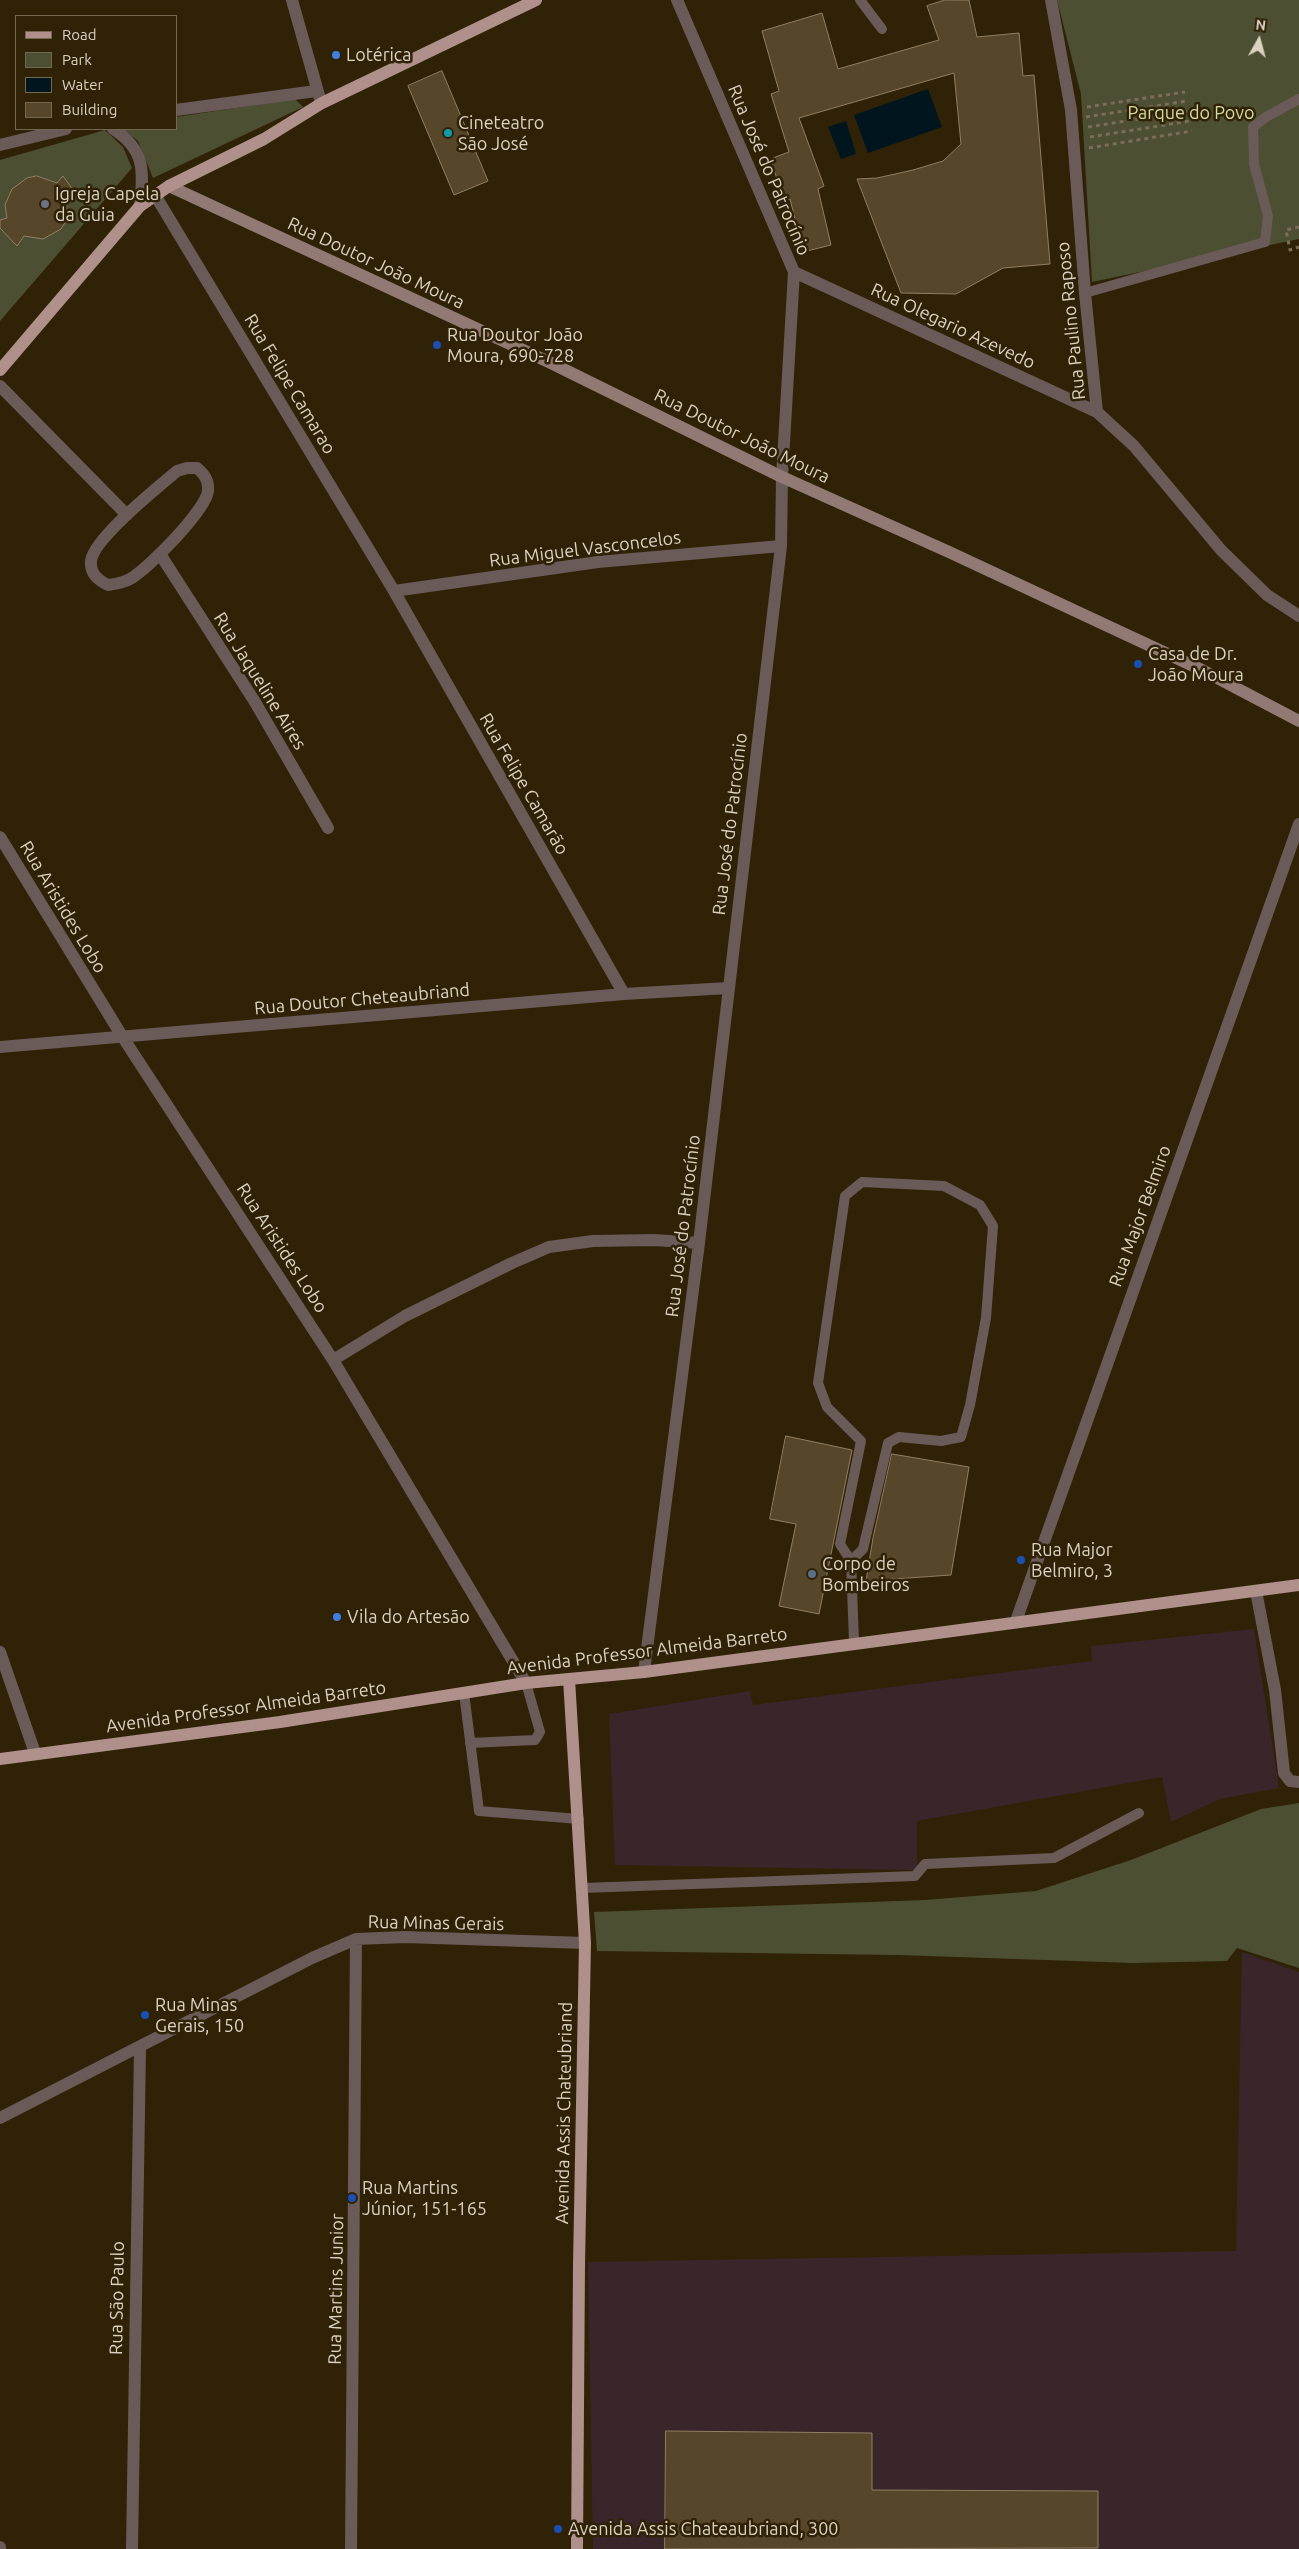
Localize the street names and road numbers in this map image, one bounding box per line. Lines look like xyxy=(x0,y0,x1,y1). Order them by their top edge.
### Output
street label: Rua José do Patrocínio xyxy=(723,81,815,259)
street label: Rua Doutor João Moura xyxy=(284,212,468,314)
street label: Rua Paulino Raposo xyxy=(1052,241,1090,401)
street label: Rua Olegario Azevedo xyxy=(867,278,1039,374)
street label: Rua Felipe Camarao xyxy=(240,310,340,458)
street label: Rua Doutor João Moura xyxy=(651,384,833,488)
street label: Rua Miguel Vasconcelos xyxy=(488,527,682,571)
street label: Rua Jaqueline Aires xyxy=(209,608,311,754)
street label: Rua Felipe Camarão xyxy=(475,709,573,859)
street label: Rua José do Patrocínio xyxy=(708,732,752,916)
street label: Rua Aristides Lobo xyxy=(15,837,111,977)
street label: Rua Doutor Cheteaubriand xyxy=(253,979,471,1019)
street label: Rua José do Patrocínio xyxy=(661,1134,705,1318)
street label: Rua Major Belmiro xyxy=(1104,1142,1176,1290)
street label: Rua Aristides Lobo xyxy=(232,1179,332,1317)
street label: Avenida Professor Almeida Barreto xyxy=(505,1623,789,1679)
street label: Avenida Professor Almeida Barreto xyxy=(105,1677,387,1737)
street label: Rua Minas Gerais xyxy=(368,1911,504,1935)
street label: Avenida Assis Chateubriand xyxy=(551,2002,577,2224)
street label: Rua Martins Junior xyxy=(324,2213,348,2365)
street label: Rua São Paulo xyxy=(105,2241,129,2355)

